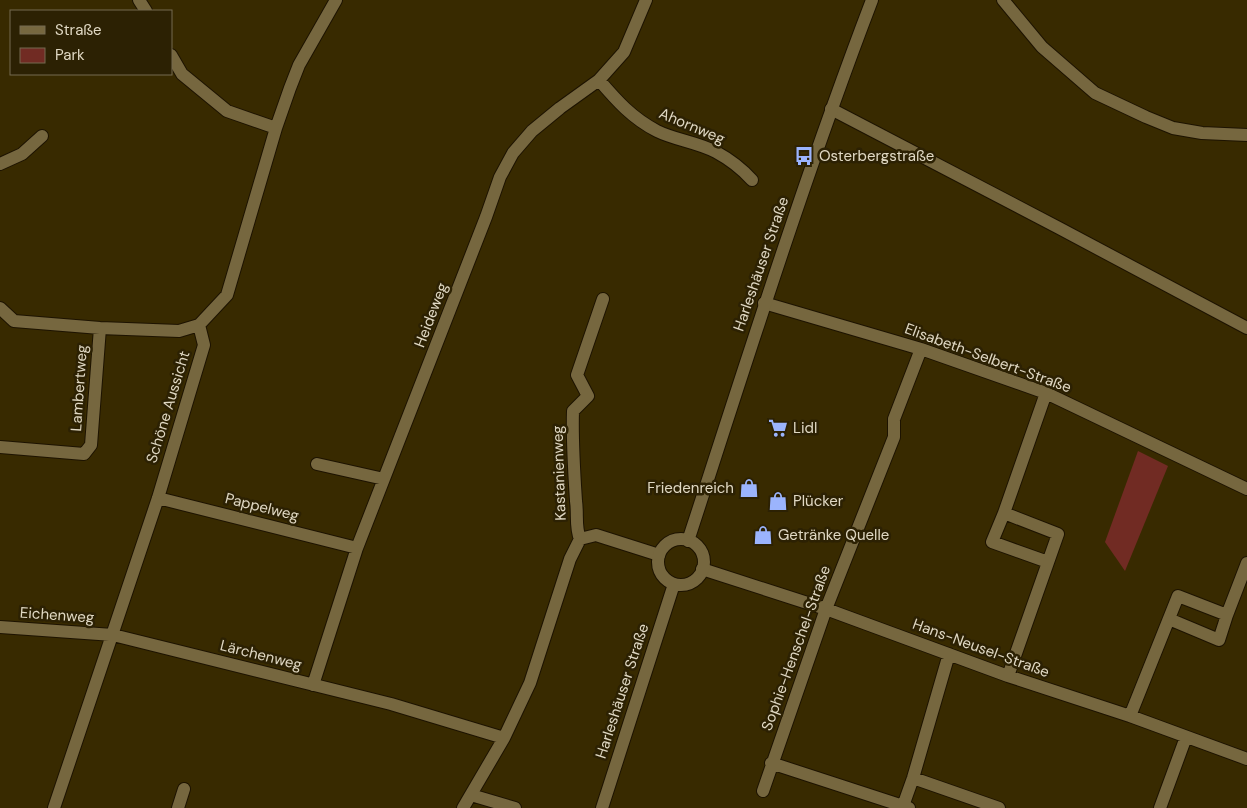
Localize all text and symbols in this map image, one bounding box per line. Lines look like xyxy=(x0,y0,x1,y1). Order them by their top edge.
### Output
legend xyxy=(10,10,172,75)
text: Straße xyxy=(55,20,102,40)
text: Park xyxy=(55,45,85,65)
street label: Ahornweg xyxy=(656,103,728,149)
bus stop icon: Osterbergstraße xyxy=(793,145,815,167)
place label: Osterbergstraße xyxy=(819,146,934,166)
street label: Harleshäuser Straße xyxy=(729,194,793,334)
street label: Heideweg xyxy=(409,280,453,350)
street label: Elisabeth-Selbert-Straße xyxy=(902,319,1074,397)
street label: Lambertweg xyxy=(66,344,92,432)
street label: Schöne Aussicht xyxy=(141,348,195,465)
supermarket icon: Lidl xyxy=(767,417,789,439)
place label: Lidl xyxy=(793,418,817,438)
street label: Kastanienweg xyxy=(547,425,571,521)
shop icon: Friedenreich xyxy=(738,477,760,499)
place label: Friedenreich xyxy=(647,478,734,498)
street label: Pappelweg xyxy=(223,488,301,526)
shop icon: Plücker xyxy=(767,490,789,512)
place label: Plücker xyxy=(793,491,844,511)
shop icon: Getränke Quelle xyxy=(752,524,774,546)
place label: Getränke Quelle xyxy=(778,525,889,545)
street label: Sophie-Henschel-Straße xyxy=(757,563,835,733)
street label: Eichenweg xyxy=(19,602,95,628)
street label: Hans-Neusel-Straße xyxy=(910,614,1052,682)
street label: Harleshäuser Straße xyxy=(591,621,653,761)
street label: Lärchenweg xyxy=(218,635,304,675)

